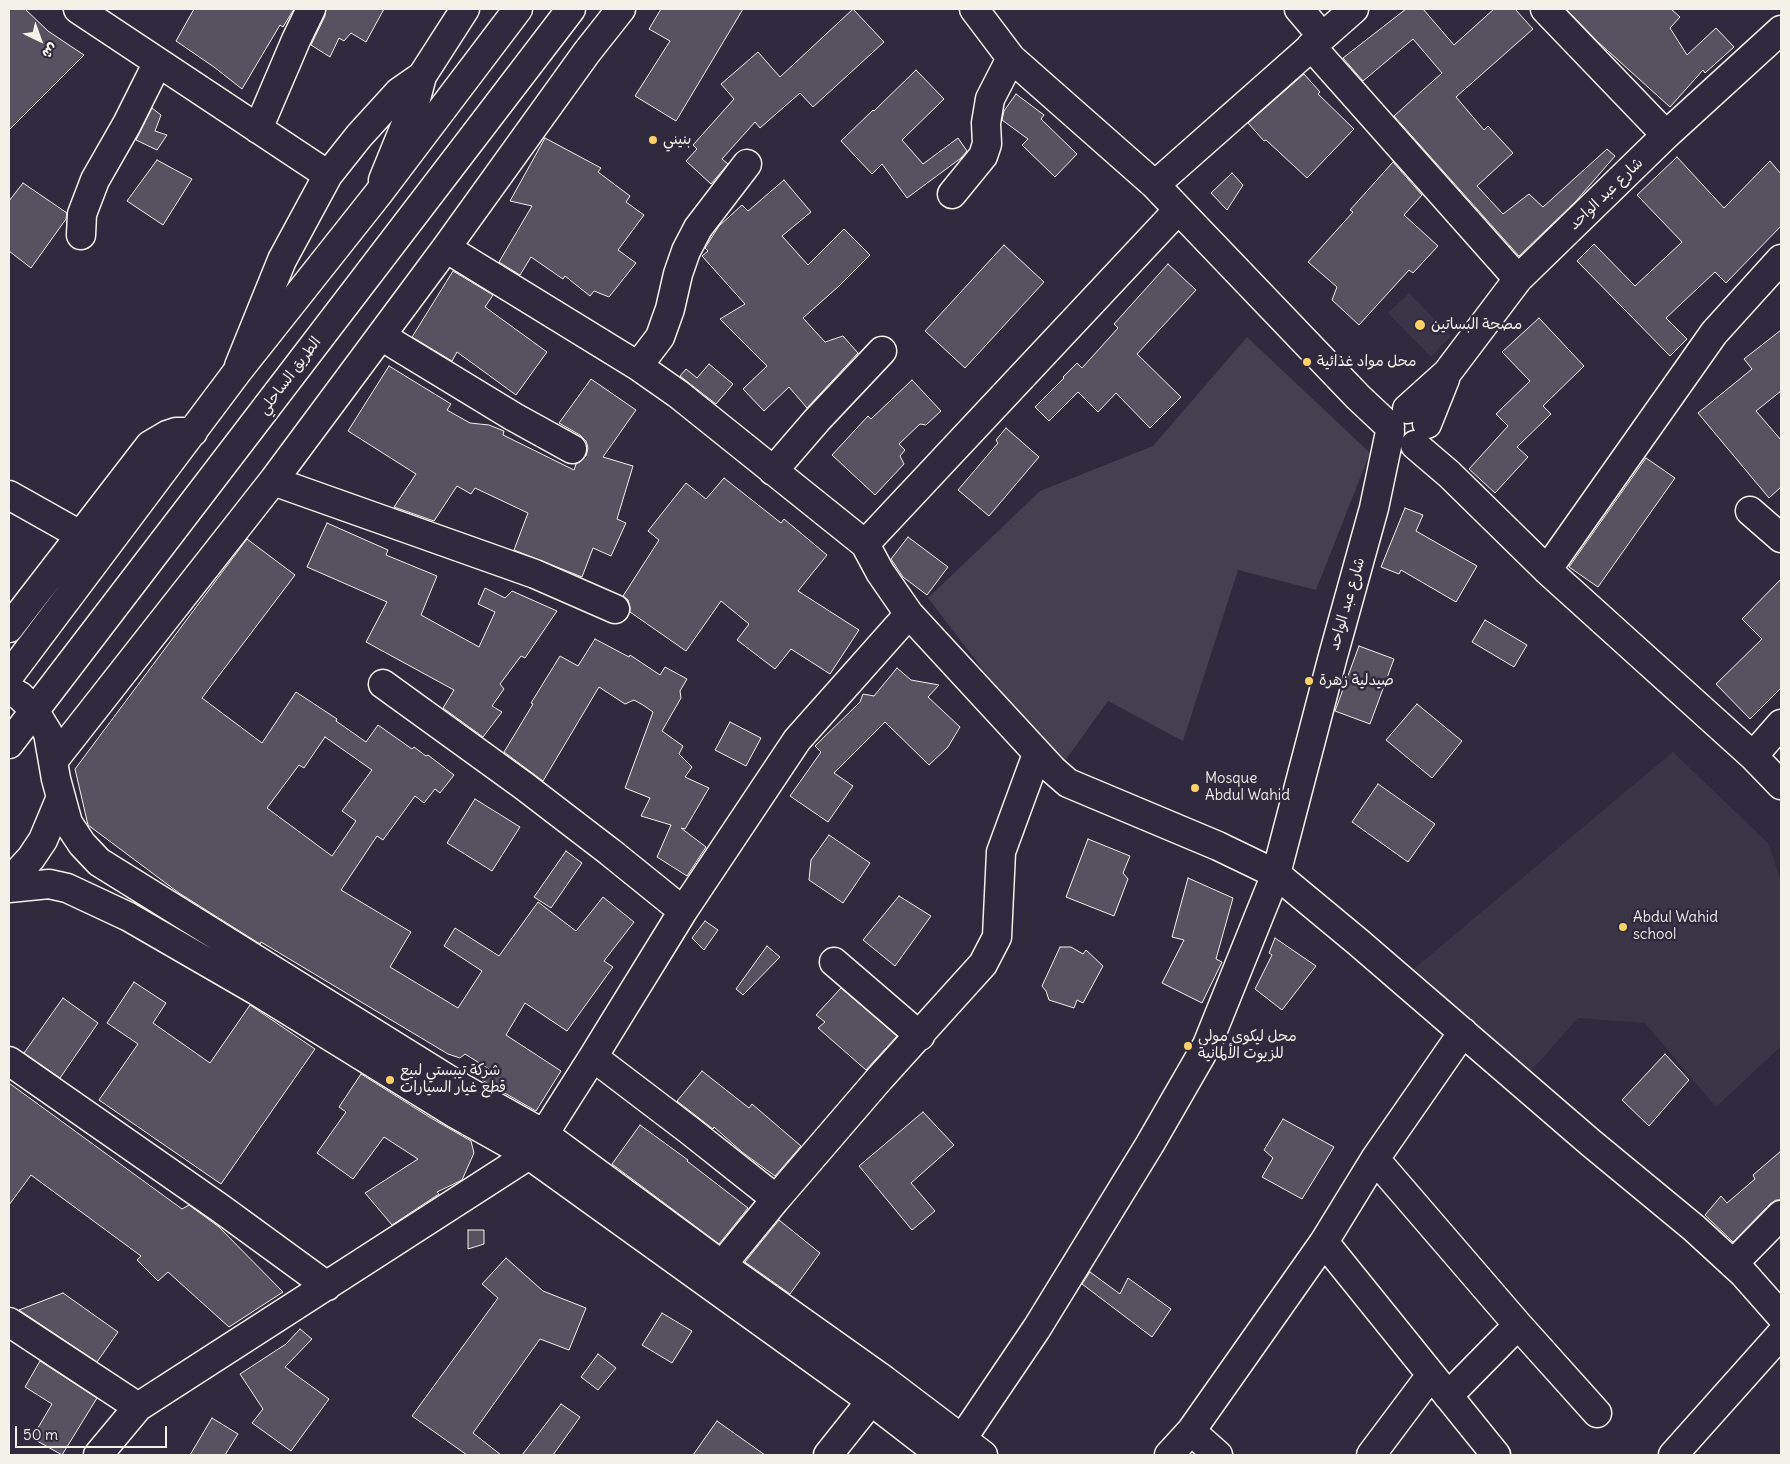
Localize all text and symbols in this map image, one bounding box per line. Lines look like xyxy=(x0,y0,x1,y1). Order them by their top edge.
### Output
north arrow xyxy=(15,15,65,65)
text: ش xyxy=(38,39,62,63)
place label: بنيني xyxy=(663,131,691,149)
marker: بنيني xyxy=(647,134,659,146)
street label: شارع عبد الواحد xyxy=(1565,154,1647,234)
place label: مصحة البساتين xyxy=(1431,316,1522,334)
marker: مصحة البساتين xyxy=(1413,318,1427,332)
street label: الطريق الساحلي xyxy=(255,334,325,418)
place label: محل مواد غذائية xyxy=(1317,353,1416,371)
marker: محل مواد غذائية xyxy=(1301,356,1313,368)
street label: شارع عبد الواحد xyxy=(1325,555,1369,653)
place label: صيدلية زهرة xyxy=(1319,672,1394,690)
marker: صيدلية زهرة xyxy=(1303,675,1315,687)
place label: Mosque Abdul Wahid xyxy=(1205,770,1290,805)
marker: Mosque Abdul Wahid xyxy=(1189,782,1201,794)
place label: Abdul Wahid school xyxy=(1633,909,1718,944)
marker: Abdul Wahid school xyxy=(1617,921,1629,933)
place label: محل ليكوي مولي للزيوت الألمانية xyxy=(1198,1028,1297,1063)
marker: محل ليكوي مولي للزيوت الألمانية xyxy=(1182,1040,1194,1052)
place label: شركة تيبستي لبيع قطع غيار السيارات xyxy=(400,1062,506,1097)
marker: شركة تيبستي لبيع قطع غيار السيارات xyxy=(384,1074,396,1086)
scale bar xyxy=(18,1416,170,1448)
text: 50 m xyxy=(23,1425,58,1444)

